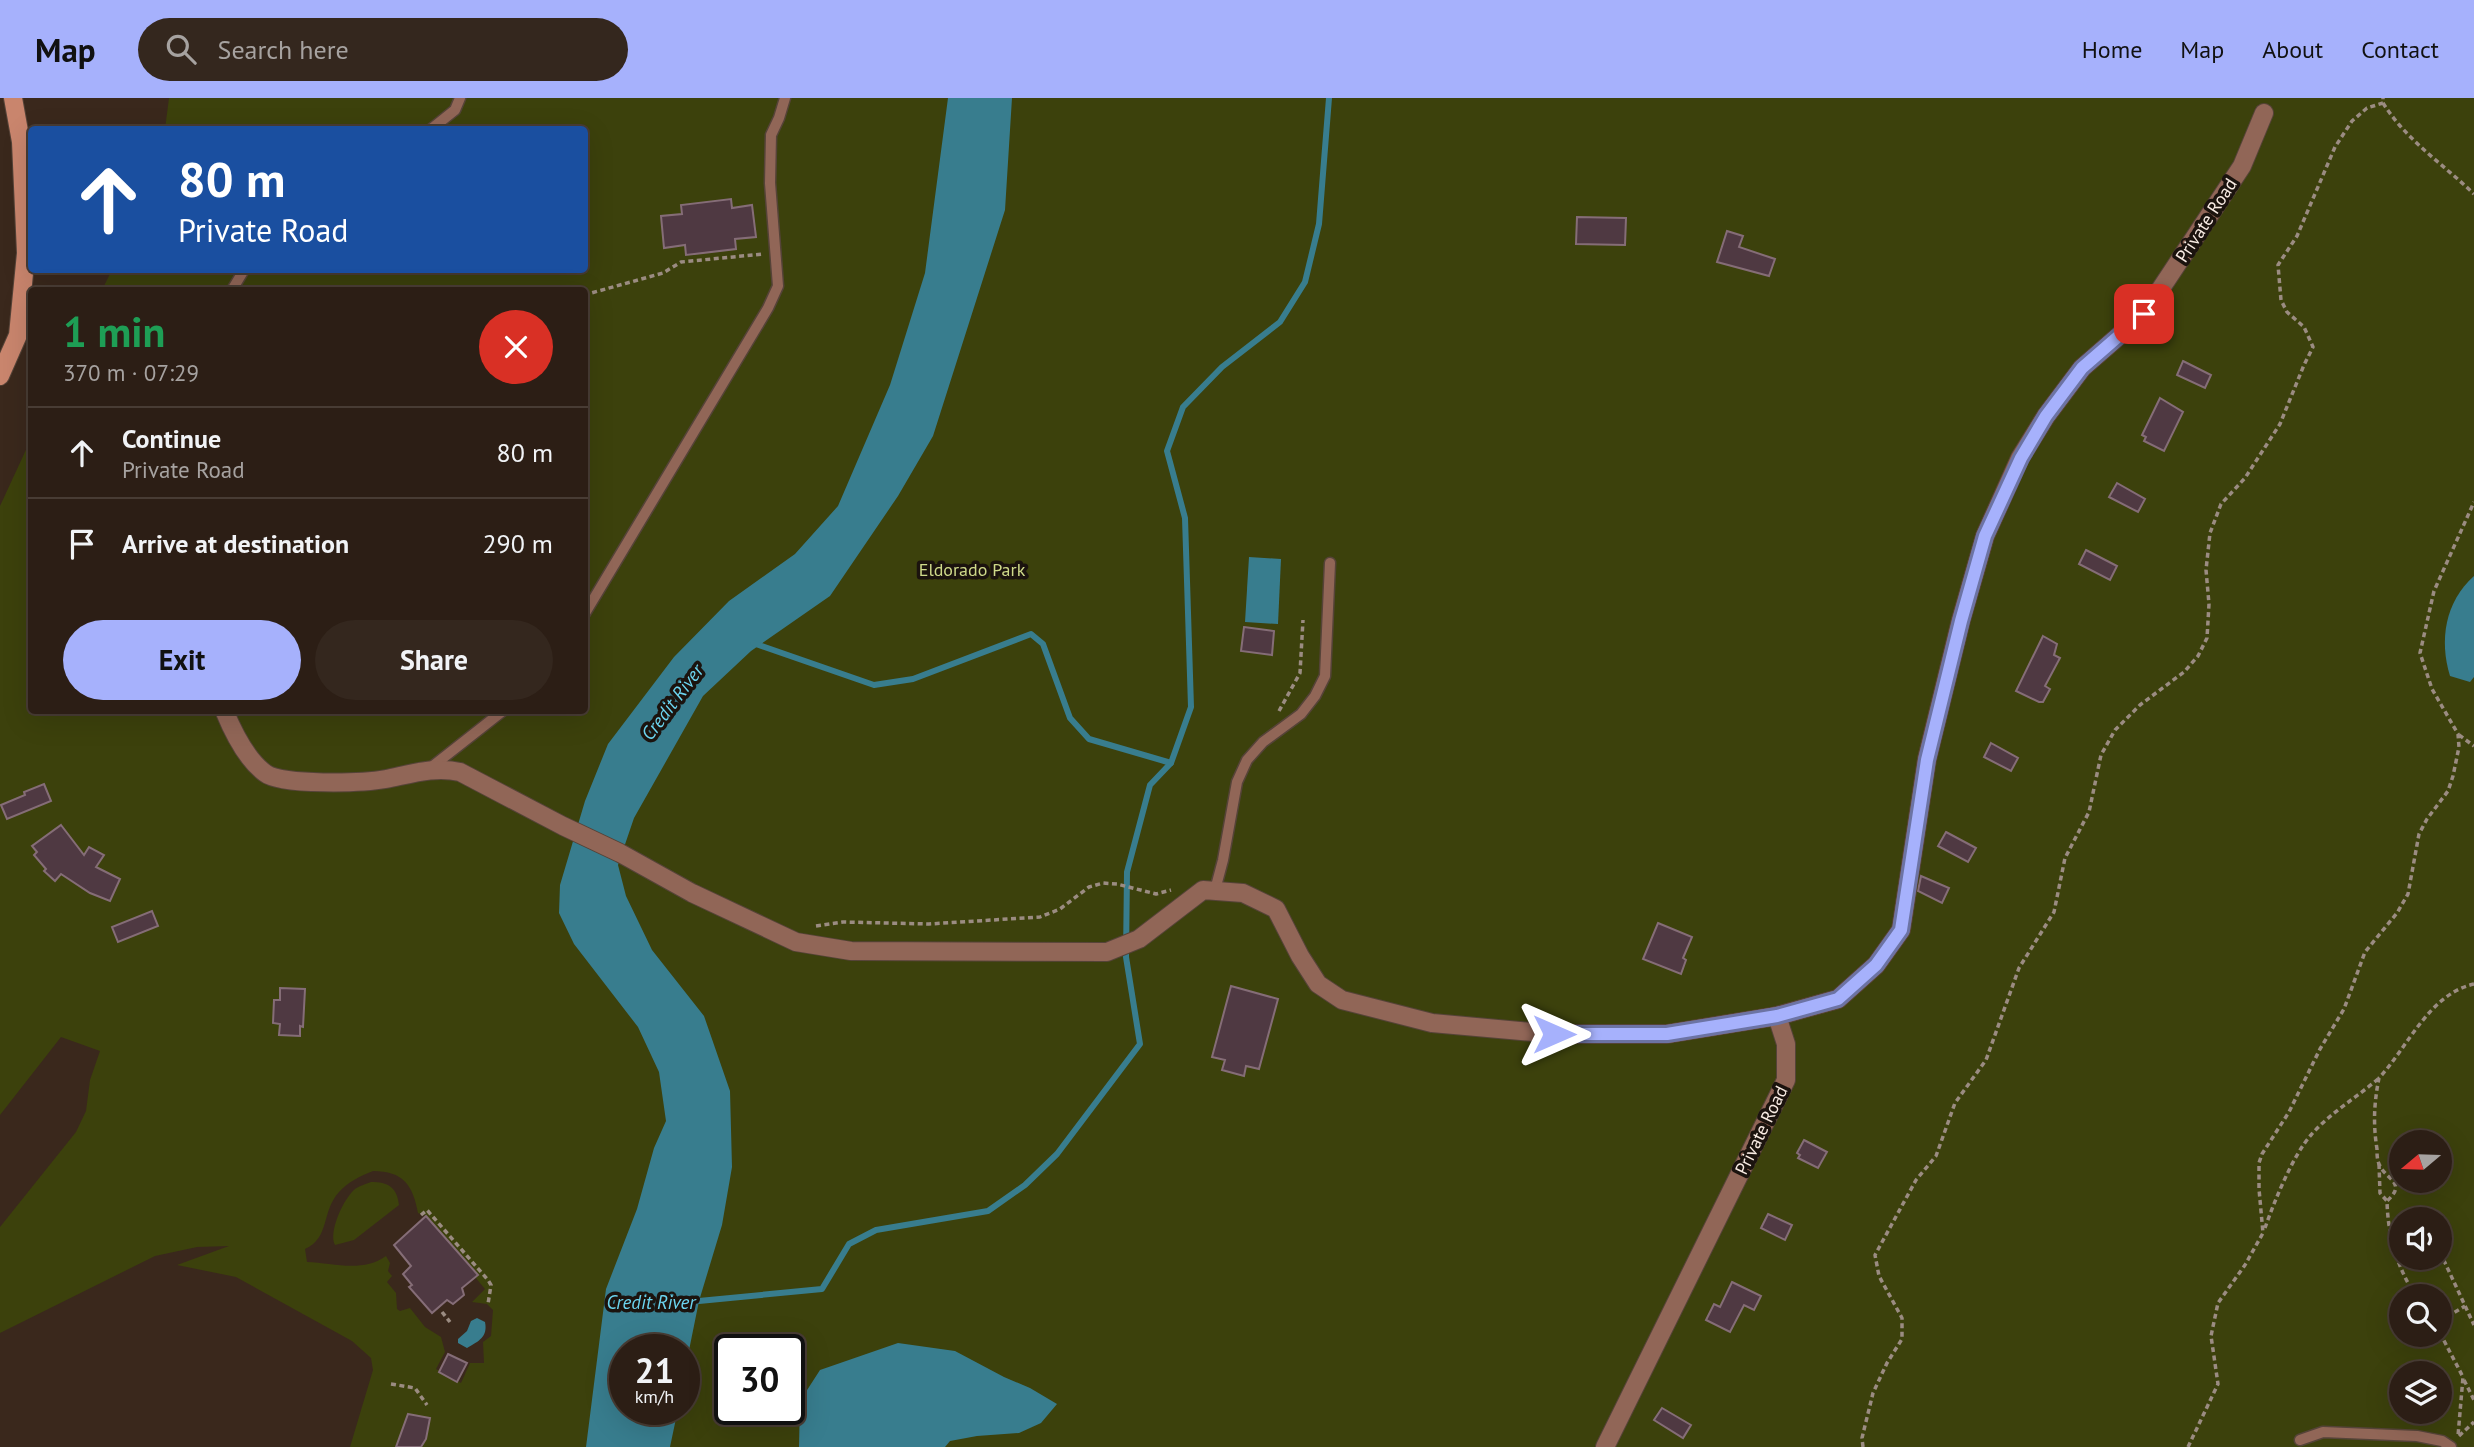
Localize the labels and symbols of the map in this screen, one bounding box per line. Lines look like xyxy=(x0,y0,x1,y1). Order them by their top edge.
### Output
street label: Private Road xyxy=(2170,174,2242,266)
pin xyxy=(2114,284,2174,344)
park label: Eldorado Park xyxy=(919,558,1026,581)
water label: Credit River xyxy=(636,658,709,745)
position arrow xyxy=(1517,997,1591,1071)
street label: Private Road xyxy=(1730,1082,1792,1178)
north arrow xyxy=(2389,1130,2452,1194)
water label: Credit River xyxy=(607,1290,697,1314)
speed limit sign: 30 xyxy=(714,1334,805,1425)

